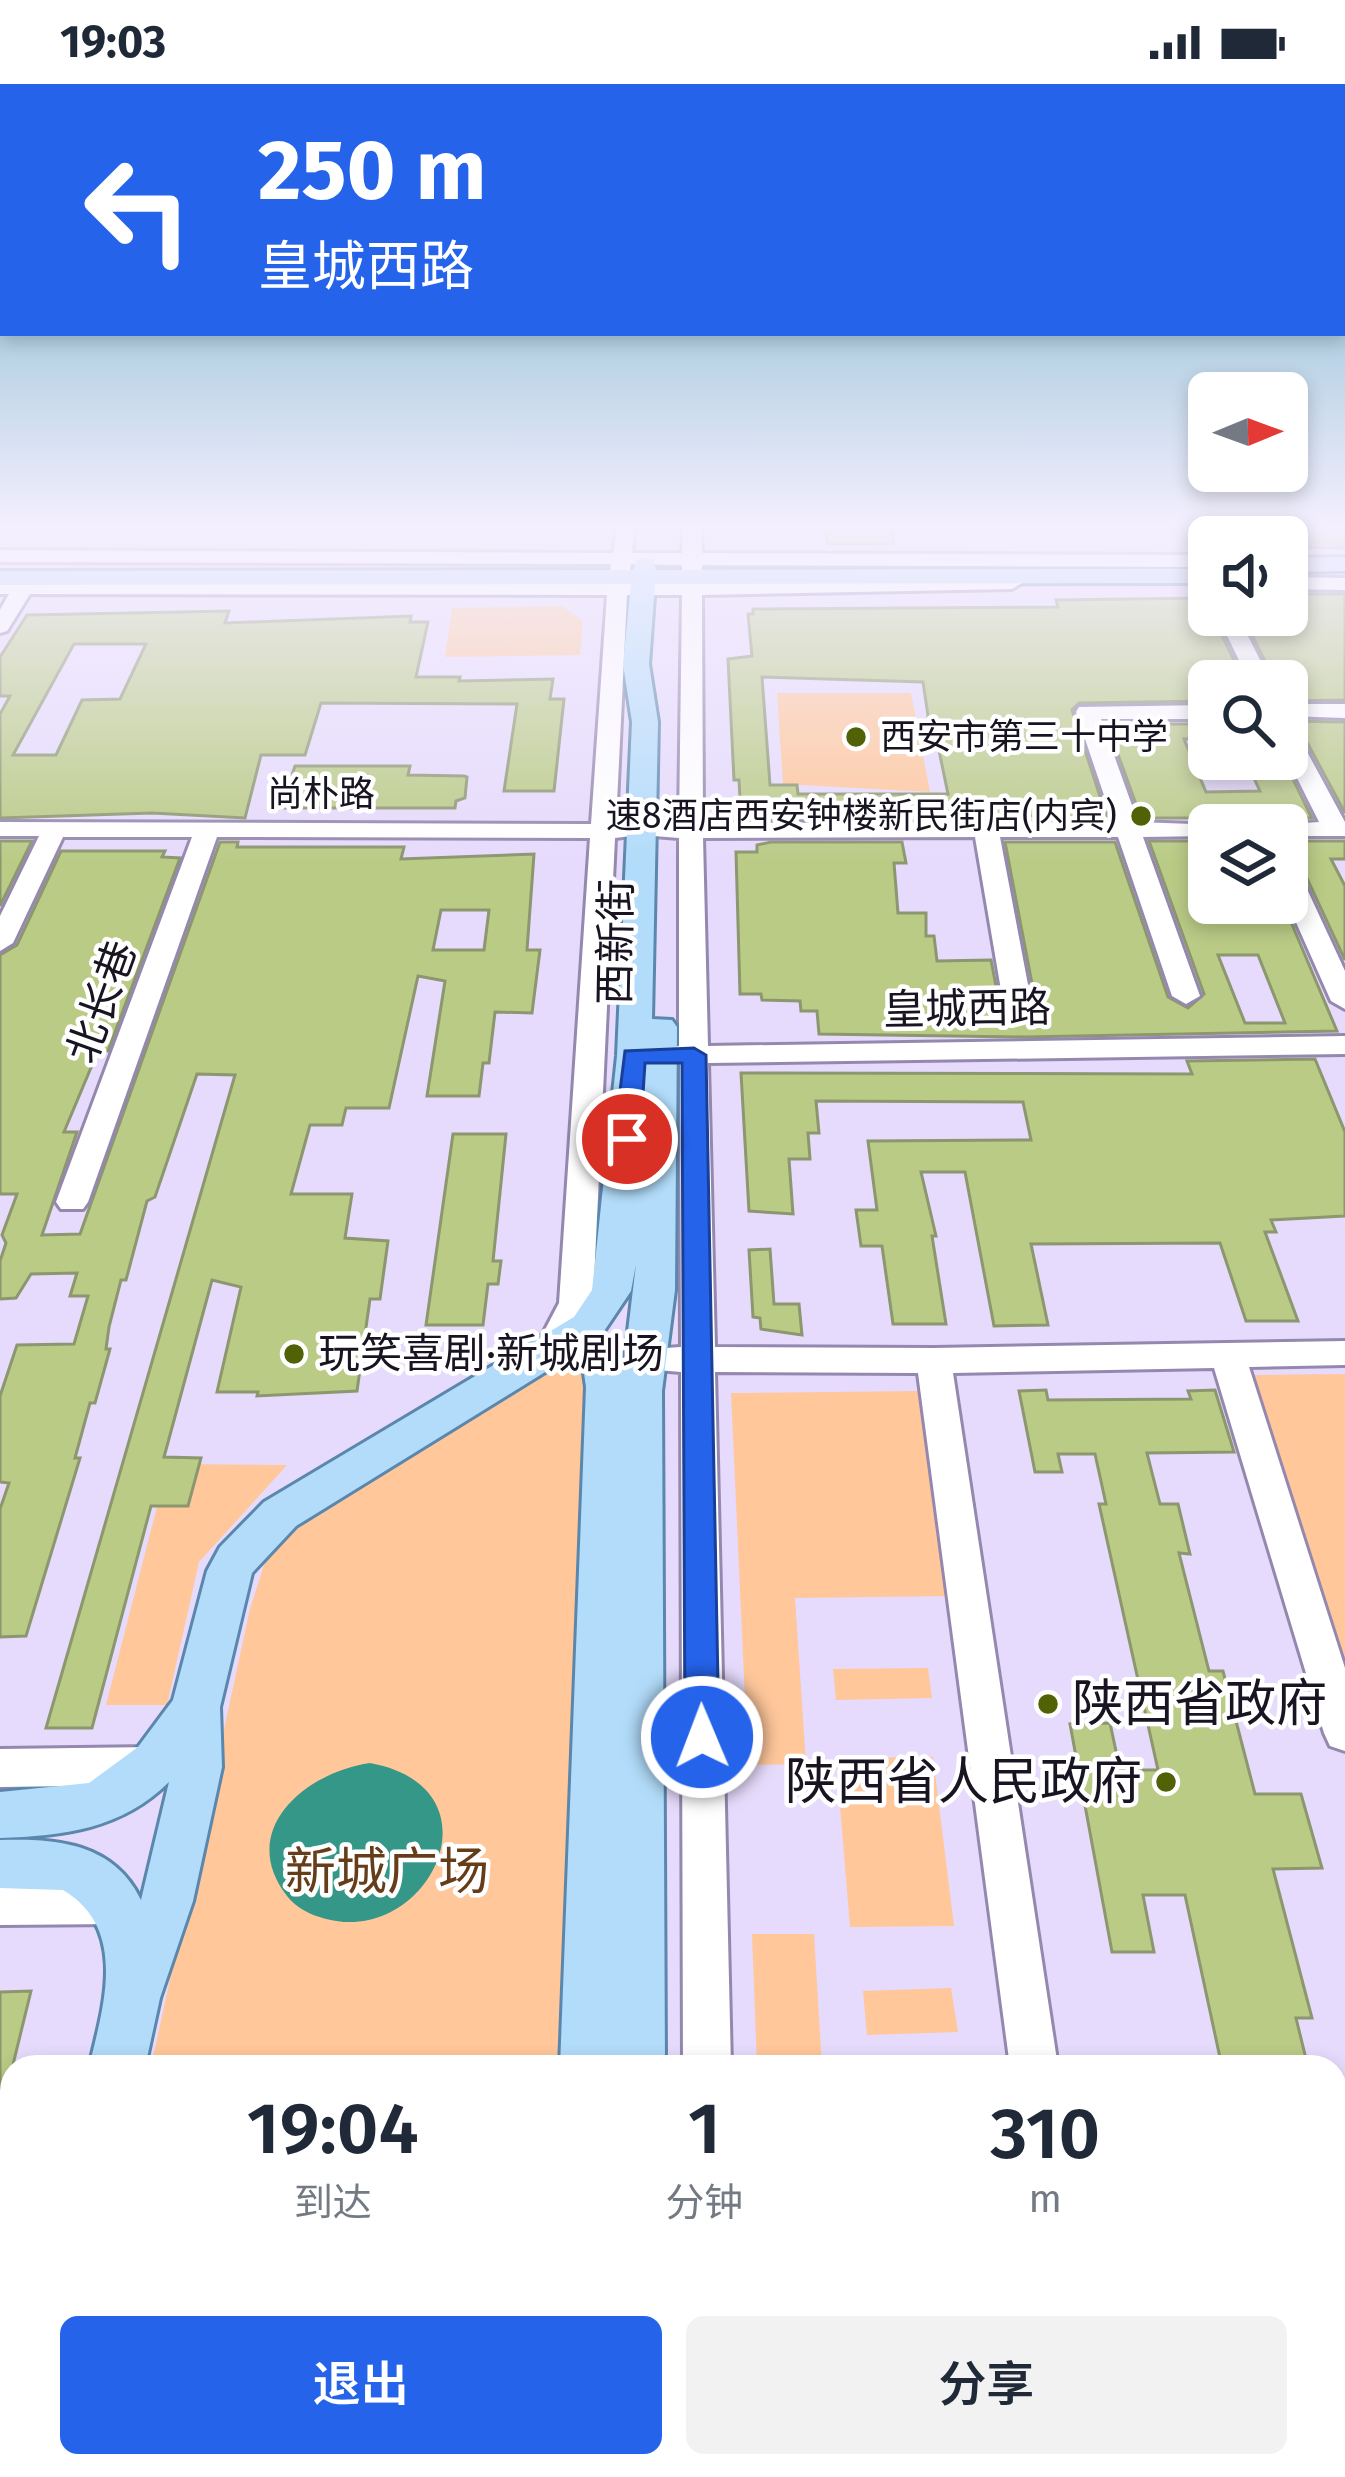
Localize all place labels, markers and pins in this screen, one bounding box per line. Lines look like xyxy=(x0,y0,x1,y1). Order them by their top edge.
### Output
place label: 西安市第三十中学 xyxy=(880,715,1168,759)
marker: 西安市第三十中学 xyxy=(843,724,869,750)
place label: 速8酒店西安钟楼新民街店(内宾) xyxy=(606,794,1117,838)
marker: 速8酒店西安钟楼新民街店(内宾) xyxy=(1128,803,1154,829)
pin xyxy=(576,1088,678,1190)
place label: 玩笑喜剧·新城剧场 xyxy=(318,1329,664,1379)
marker: 玩笑喜剧·新城剧场 xyxy=(281,1341,307,1367)
place label: 陕西省政府 xyxy=(1072,1673,1327,1735)
marker: 陕西省政府 xyxy=(1035,1691,1061,1717)
place label: 陕西省人民政府 xyxy=(785,1751,1142,1813)
marker: 陕西省人民政府 xyxy=(1153,1769,1179,1795)

